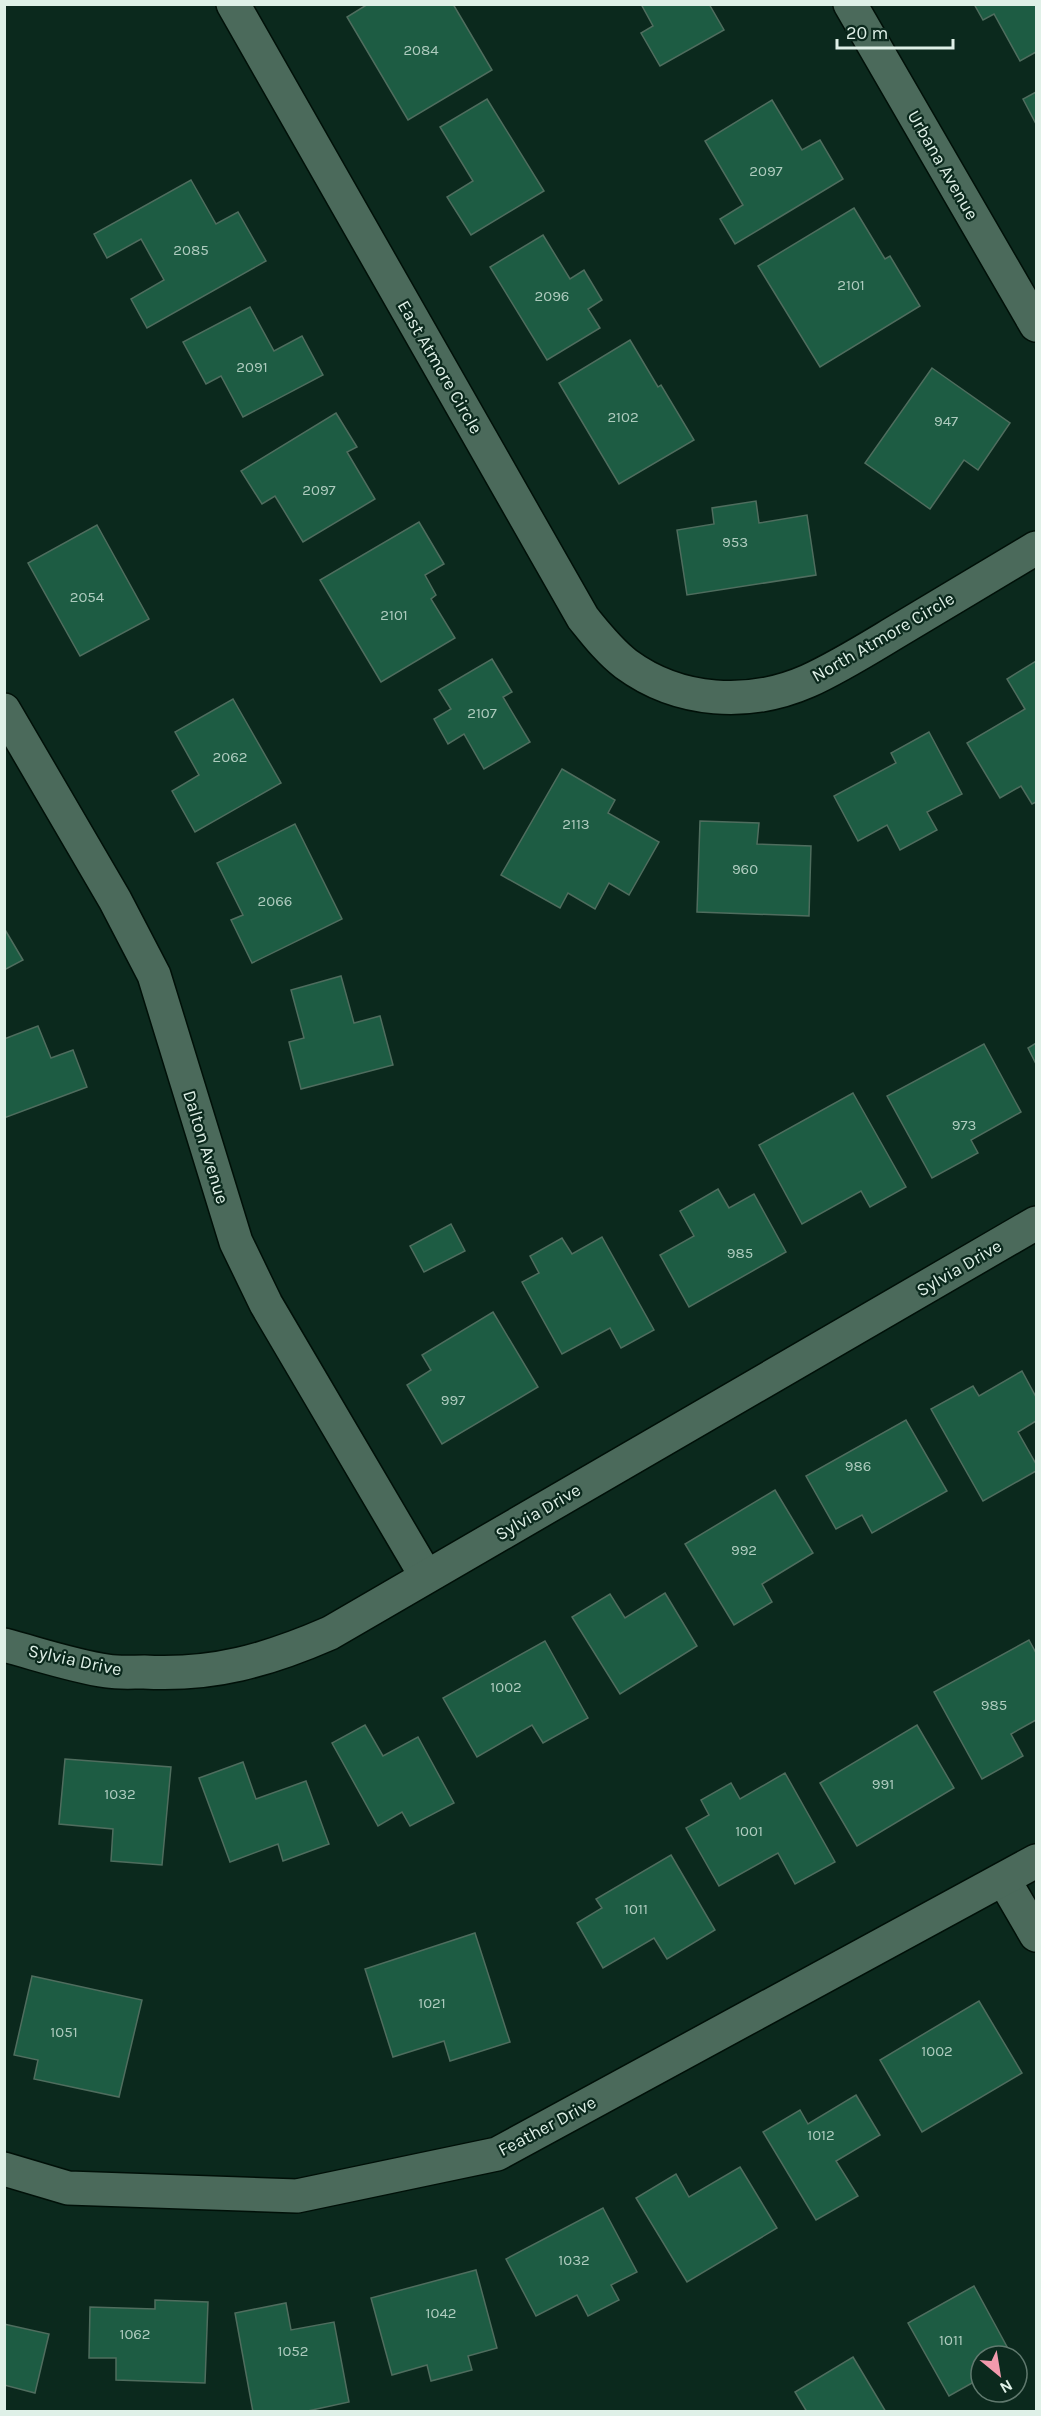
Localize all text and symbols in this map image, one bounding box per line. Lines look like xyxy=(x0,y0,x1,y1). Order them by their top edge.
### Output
scale bar xyxy=(837,12,952,50)
text: 20 m xyxy=(846,22,888,44)
house number: 2084 xyxy=(403,41,439,59)
street label: Urbana Avenue xyxy=(903,106,983,224)
house number: 2097 xyxy=(749,162,783,180)
house number: 2085 xyxy=(173,241,209,259)
house number: 2101 xyxy=(837,276,865,294)
house number: 2096 xyxy=(535,287,569,305)
street label: East Atmore Circle xyxy=(393,296,487,438)
house number: 2091 xyxy=(236,358,268,376)
house number: 2102 xyxy=(607,408,639,426)
house number: 947 xyxy=(934,412,958,430)
house number: 2097 xyxy=(302,481,336,499)
house number: 953 xyxy=(722,533,748,551)
street label: North Atmore Circle xyxy=(808,587,958,687)
house number: 2054 xyxy=(70,588,105,606)
house number: 2101 xyxy=(380,606,408,624)
house number: 2107 xyxy=(467,704,497,722)
house number: 2062 xyxy=(213,748,247,766)
house number: 2113 xyxy=(562,815,590,833)
house number: 960 xyxy=(732,860,758,878)
house number: 2066 xyxy=(258,892,292,910)
street label: Dalton Avenue xyxy=(178,1087,234,1207)
house number: 973 xyxy=(952,1116,976,1134)
street label: Sylvia Drive xyxy=(912,1235,1006,1301)
house number: 985 xyxy=(727,1244,753,1262)
house number: 997 xyxy=(441,1391,465,1409)
house number: 986 xyxy=(845,1457,871,1475)
street label: Sylvia Drive xyxy=(491,1479,585,1545)
house number: 992 xyxy=(731,1541,757,1559)
street label: Sylvia Drive xyxy=(26,1639,124,1681)
house number: 1002 xyxy=(490,1678,522,1696)
house number: 985 xyxy=(981,1696,1007,1714)
house number: 991 xyxy=(872,1775,894,1793)
house number: 1032 xyxy=(104,1785,136,1803)
house number: 1001 xyxy=(735,1822,763,1840)
house number: 1011 xyxy=(624,1900,648,1918)
house number: 1021 xyxy=(418,1994,446,2012)
house number: 1051 xyxy=(50,2023,78,2041)
house number: 1002 xyxy=(921,2042,953,2060)
street label: Feather Drive xyxy=(494,2091,600,2161)
house number: 1012 xyxy=(807,2126,835,2144)
house number: 1032 xyxy=(558,2251,590,2269)
house number: 1042 xyxy=(426,2304,456,2322)
house number: 1062 xyxy=(119,2325,151,2343)
house number: 1011 xyxy=(939,2331,963,2349)
house number: 1052 xyxy=(277,2342,309,2360)
north arrow xyxy=(969,2344,1029,2404)
text: N xyxy=(997,2375,1016,2398)

